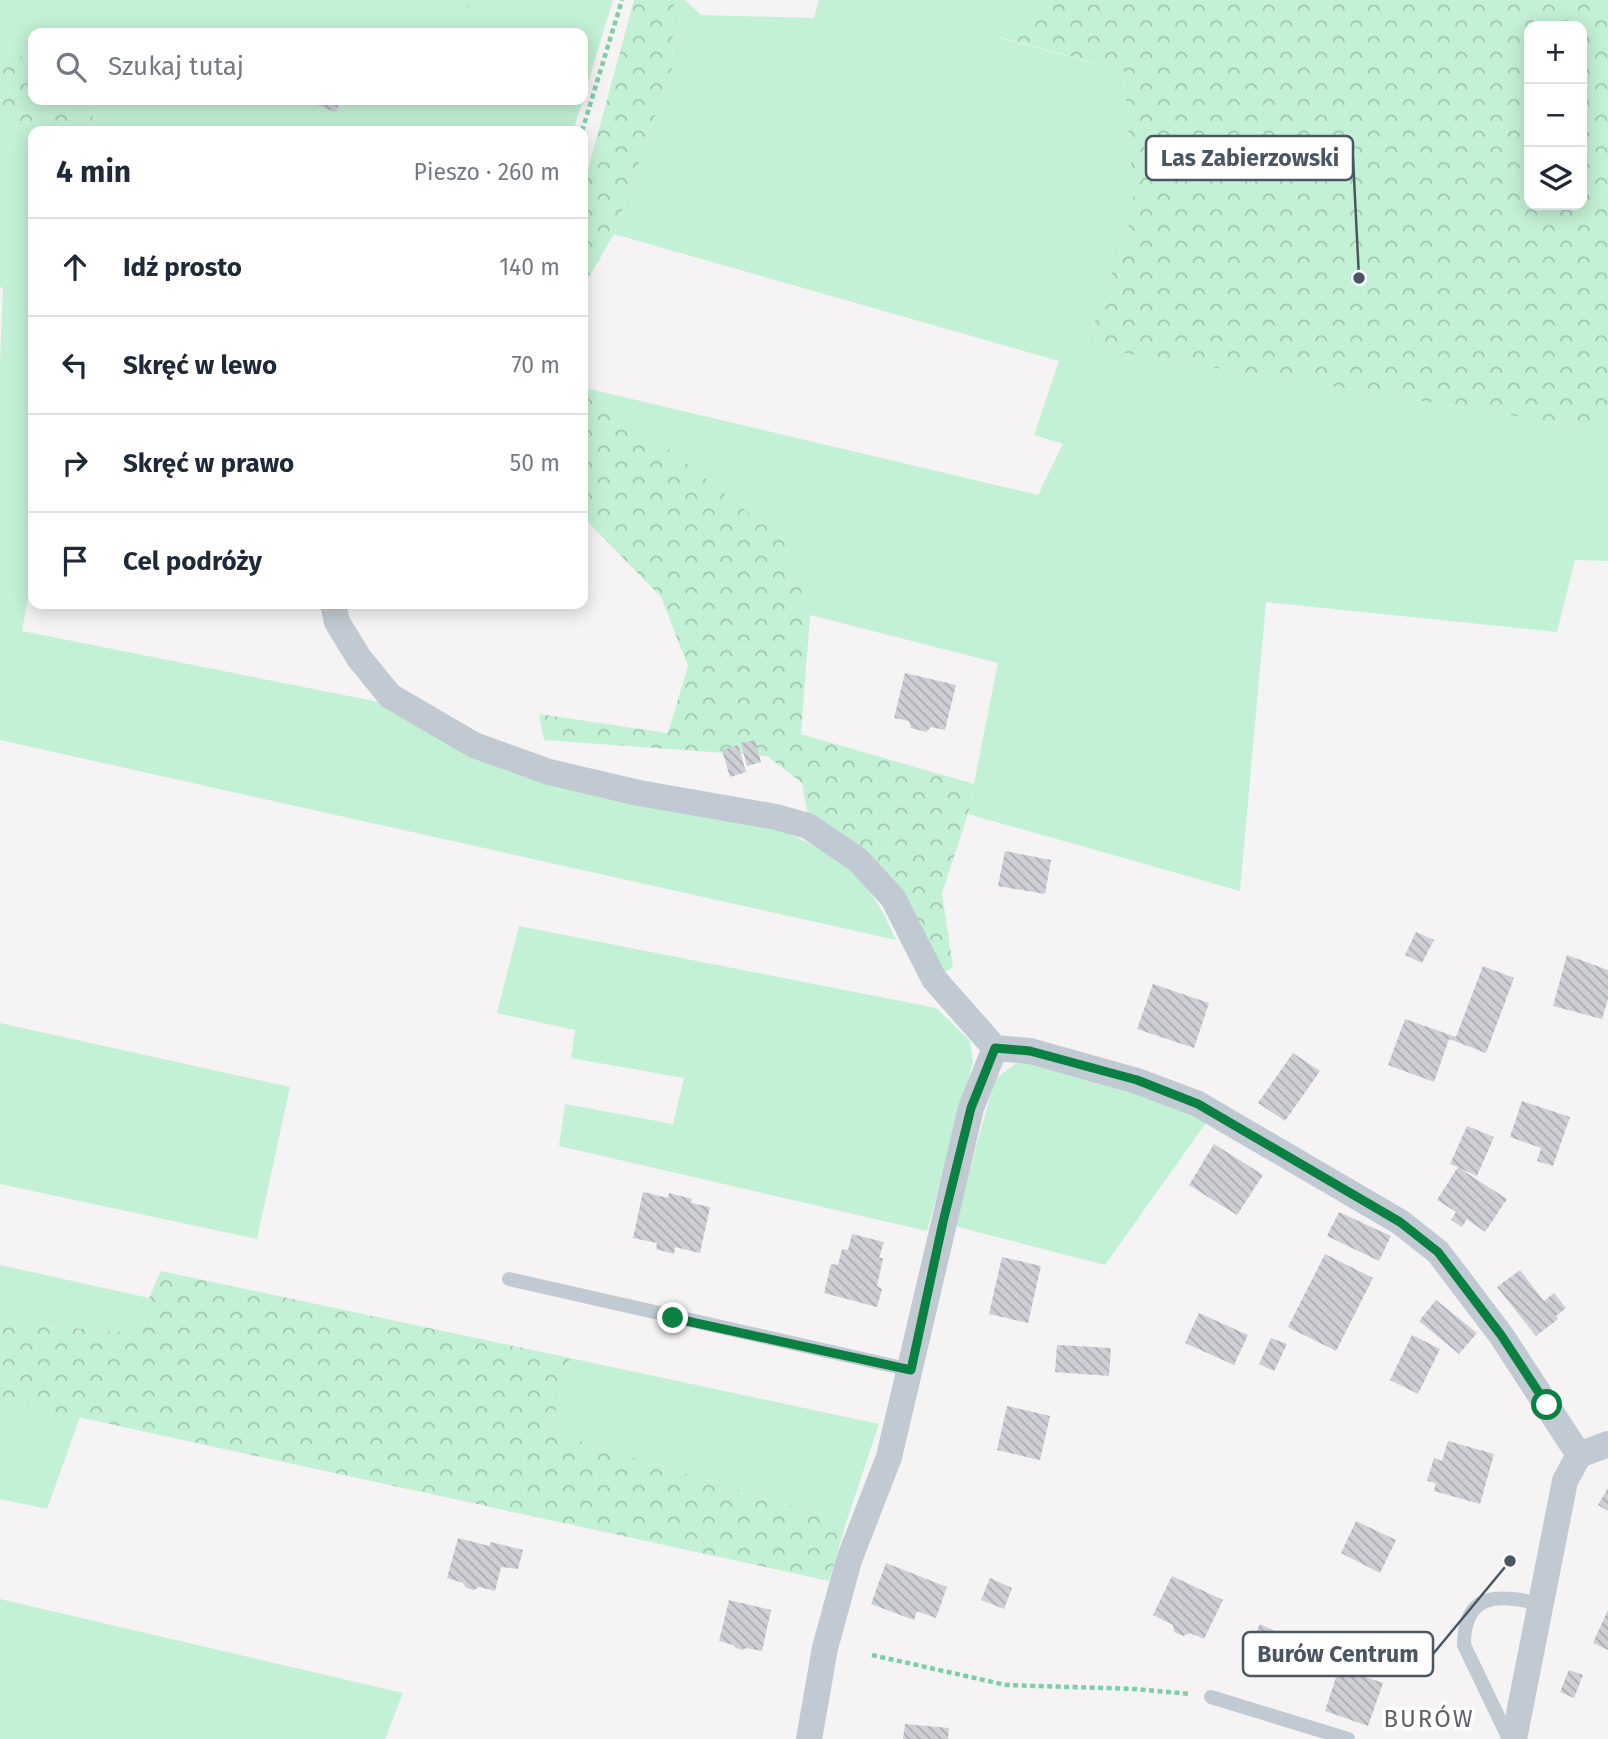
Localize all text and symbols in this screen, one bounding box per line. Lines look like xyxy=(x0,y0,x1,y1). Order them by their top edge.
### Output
map controls xyxy=(1524,21,1587,210)
button: + xyxy=(1524,21,1587,84)
search box xyxy=(28,28,588,105)
icon: search xyxy=(52,48,90,86)
text: Szukaj tutaj xyxy=(108,51,244,82)
button: − xyxy=(1524,84,1587,147)
callout: Las Zabierzowski xyxy=(1146,136,1353,180)
text: Las Zabierzowski xyxy=(1161,144,1339,172)
button: layers xyxy=(1524,147,1587,210)
text: 4 min xyxy=(56,154,131,190)
text: Pieszo · 260 m xyxy=(414,158,560,186)
icon: ahead xyxy=(56,248,94,286)
text: Idź prosto xyxy=(123,252,242,283)
text: 140 m xyxy=(499,253,560,281)
icon: left xyxy=(56,346,94,384)
text: Skręć w lewo xyxy=(123,350,277,381)
text: 70 m xyxy=(511,351,560,379)
icon: right xyxy=(56,444,94,482)
text: Skręć w prawo xyxy=(123,448,294,479)
text: 50 m xyxy=(510,449,560,477)
icon: arrive xyxy=(56,542,94,580)
text: Cel podróży xyxy=(123,546,262,577)
route end xyxy=(657,1302,688,1333)
route start xyxy=(1531,1389,1562,1420)
callout: Burów Centrum xyxy=(1243,1632,1433,1676)
text: Burów Centrum xyxy=(1257,1640,1419,1668)
district label: BURÓW xyxy=(1383,1704,1475,1733)

